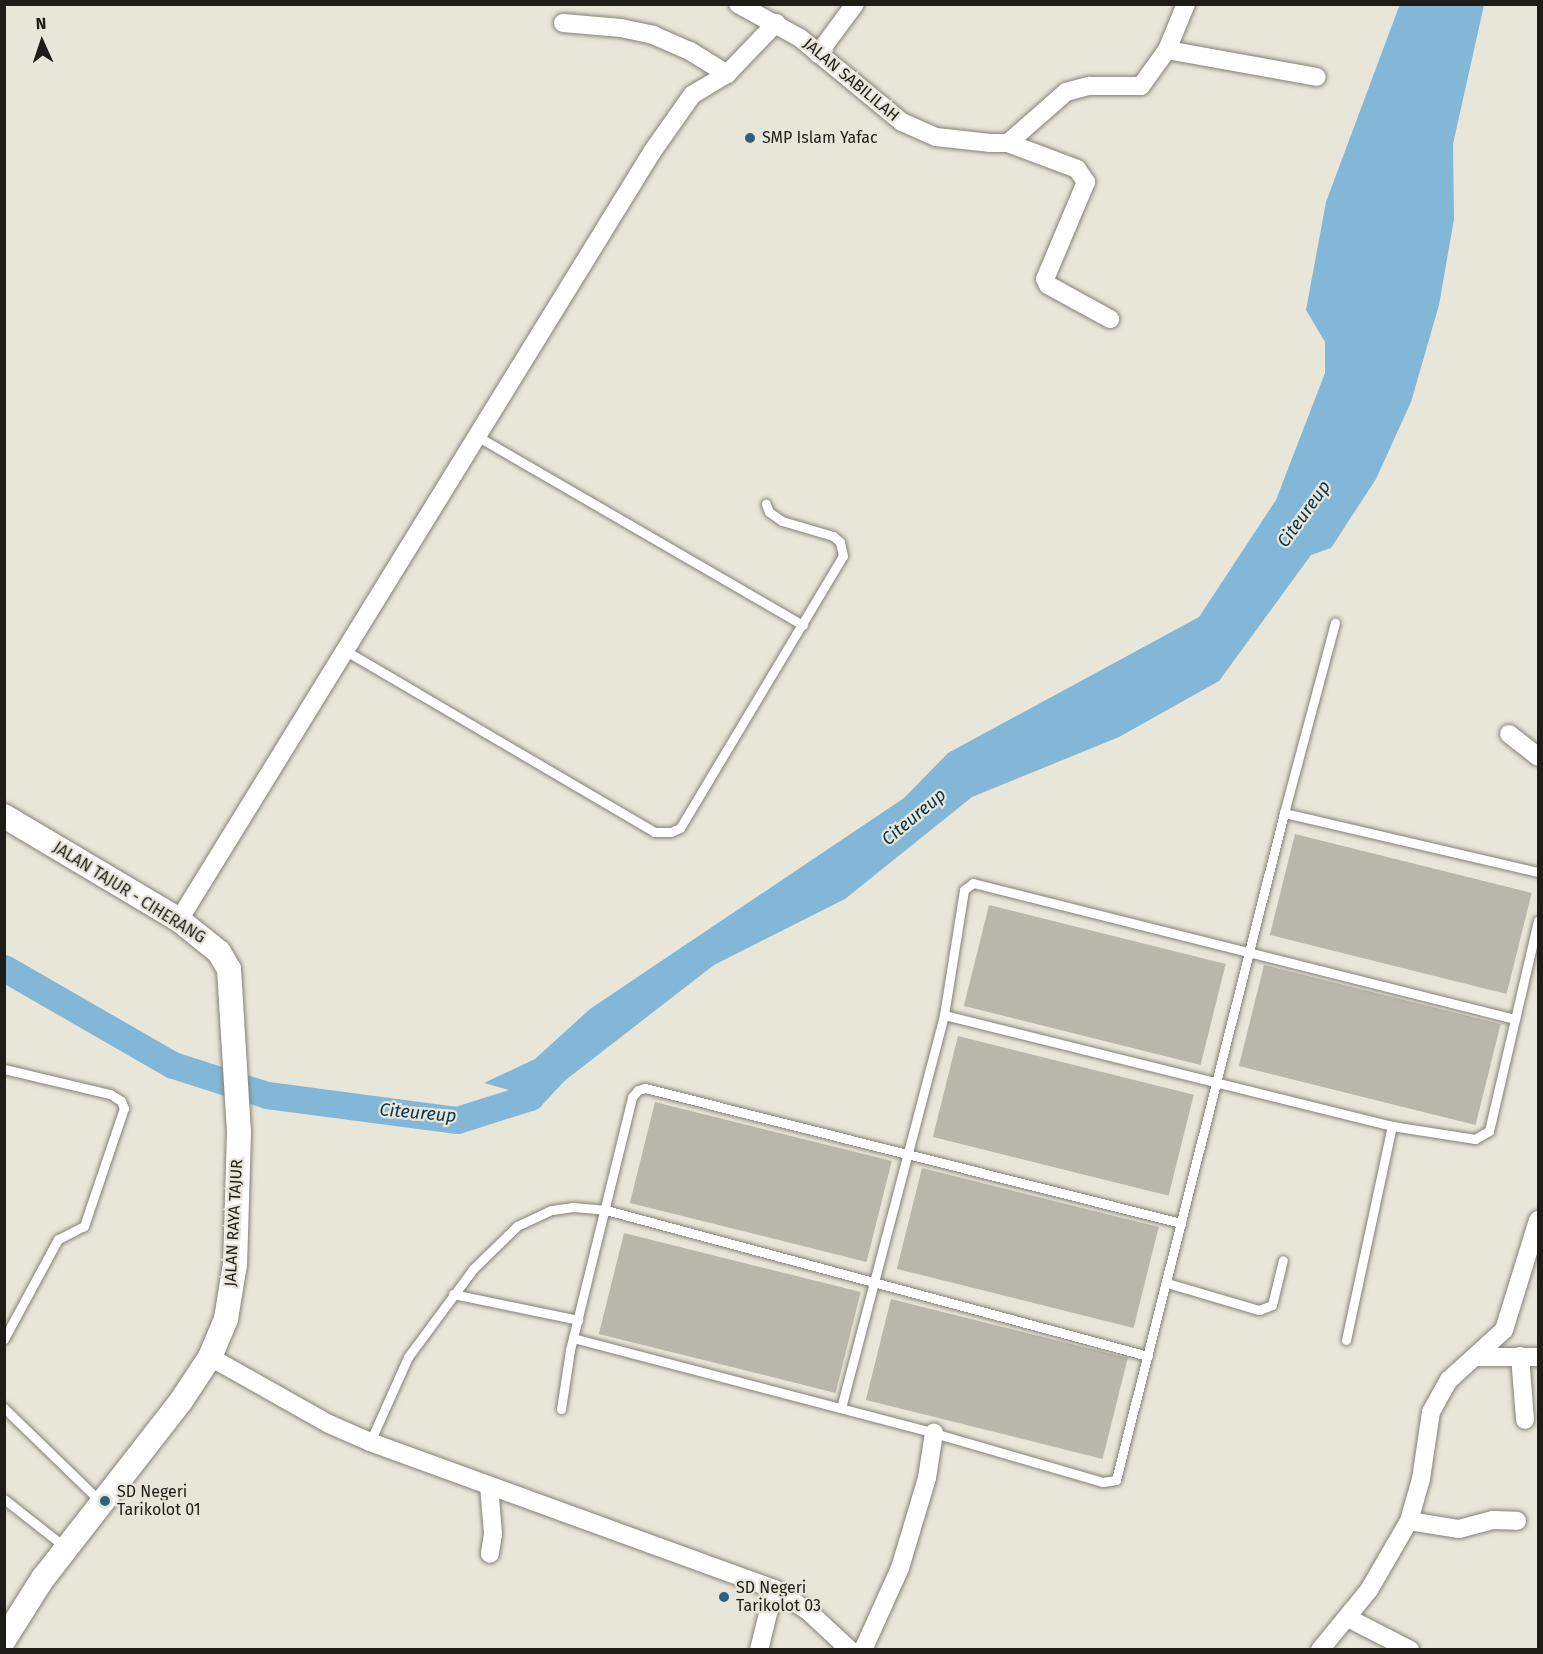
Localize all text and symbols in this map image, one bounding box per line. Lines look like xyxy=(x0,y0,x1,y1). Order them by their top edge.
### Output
north arrow xyxy=(12,12,72,72)
text: N xyxy=(35,14,47,33)
street label: JALAN SABILILAH xyxy=(799,34,903,126)
place label: SMP Islam Yafac xyxy=(762,128,878,148)
marker: SMP Islam Yafac xyxy=(743,131,757,145)
water label: Citeureup xyxy=(1273,476,1335,552)
water label: Citeureup xyxy=(878,784,950,850)
street label: JALAN TAJUR - CIHERANG xyxy=(49,838,209,948)
water label: Citeureup xyxy=(379,1099,457,1127)
street label: JALAN RAYA TAJUR xyxy=(221,1159,247,1287)
place label: SD Negeri Tarikolot 01 xyxy=(117,1482,201,1520)
marker: SD Negeri Tarikolot 01 xyxy=(98,1494,112,1508)
place label: SD Negeri Tarikolot 03 xyxy=(736,1578,821,1616)
marker: SD Negeri Tarikolot 03 xyxy=(717,1590,731,1604)

